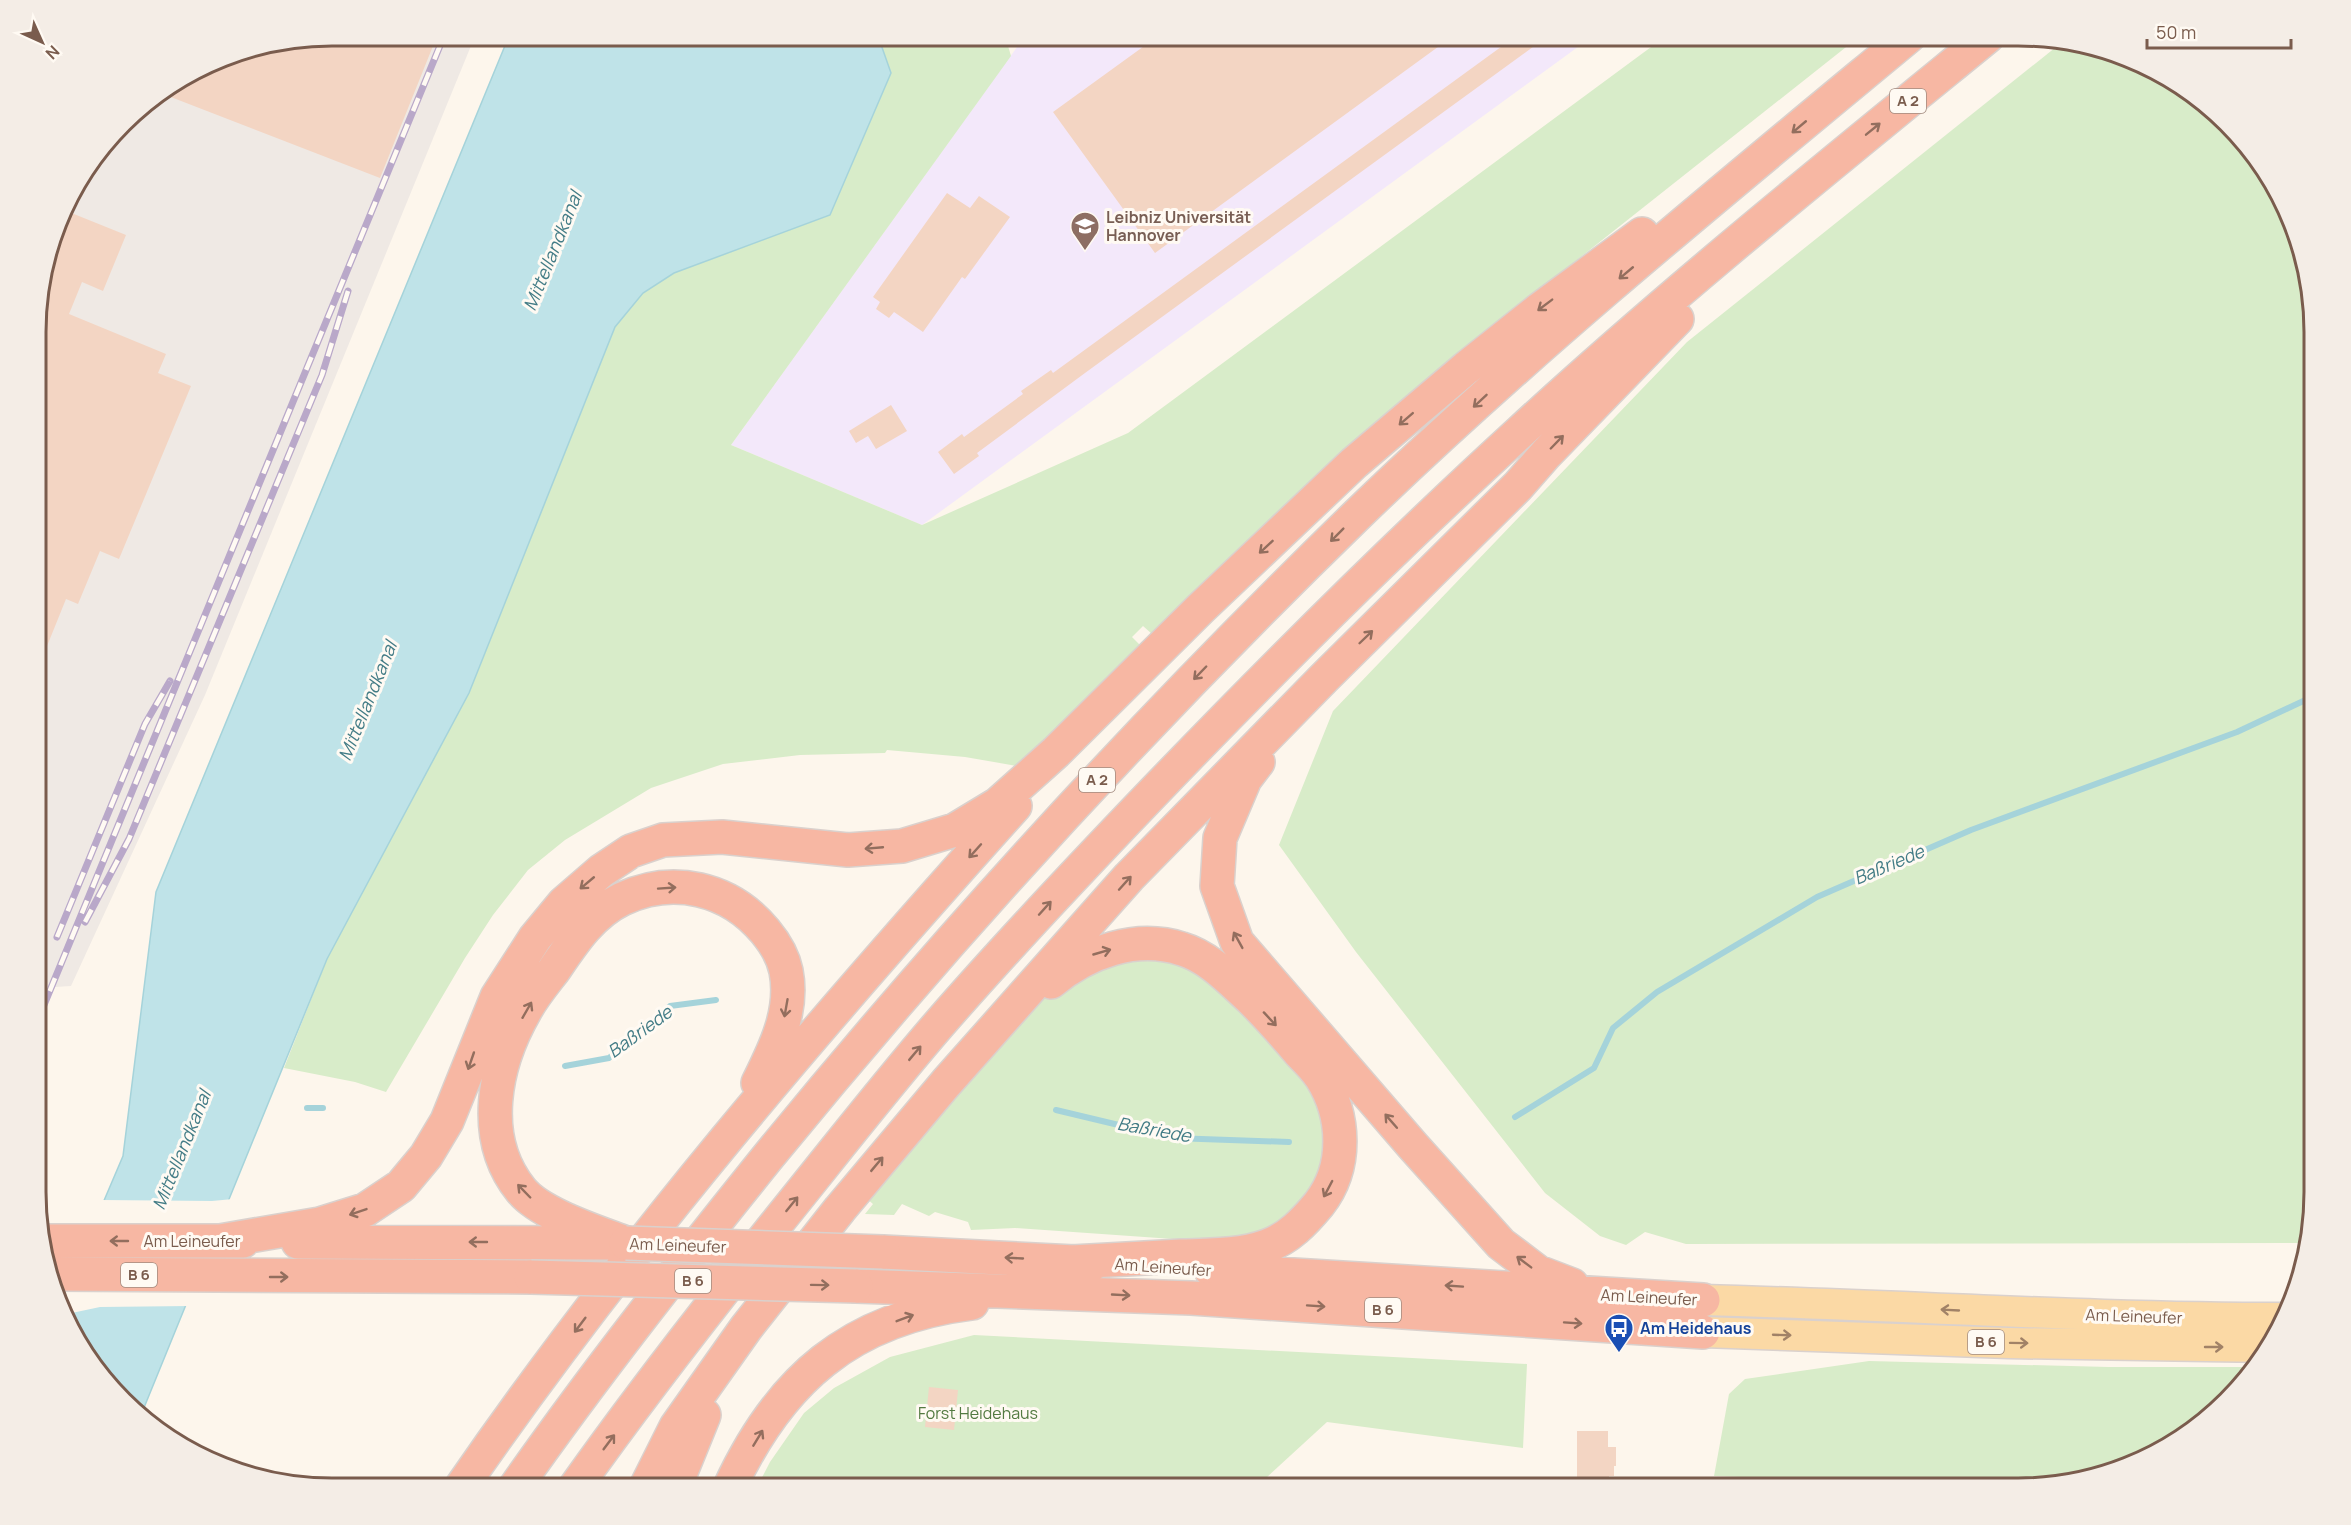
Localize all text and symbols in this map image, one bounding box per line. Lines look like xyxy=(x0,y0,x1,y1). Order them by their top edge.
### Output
north arrow xyxy=(12,12,72,72)
scale bar xyxy=(2147,12,2291,50)
text: 50 m xyxy=(2156,20,2196,44)
text: N xyxy=(41,41,64,64)
road number: A 2 xyxy=(1890,89,1926,113)
one-way arrow xyxy=(1792,120,1807,134)
one-way arrow xyxy=(1865,123,1881,136)
water label: Mittellandkanal xyxy=(517,185,588,314)
place label: Leibniz Universität Hannover xyxy=(1106,206,1251,246)
school or university icon: Leibniz Universität Hannover xyxy=(1069,210,1101,252)
one-way arrow xyxy=(1619,266,1634,280)
one-way arrow xyxy=(1538,298,1554,311)
one-way arrow xyxy=(1472,394,1487,409)
one-way arrow xyxy=(1399,412,1414,426)
one-way arrow xyxy=(1550,435,1564,450)
one-way arrow xyxy=(1330,527,1345,542)
one-way arrow xyxy=(1259,539,1274,553)
one-way arrow xyxy=(1358,630,1373,644)
water label: Mittellandkanal xyxy=(332,635,403,764)
one-way arrow xyxy=(1193,665,1207,680)
road number: A 2 xyxy=(1079,768,1115,792)
water label: Baßriede xyxy=(1850,838,1929,890)
one-way arrow xyxy=(865,843,885,854)
one-way arrow xyxy=(968,843,982,858)
one-way arrow xyxy=(1118,875,1132,890)
one-way arrow xyxy=(580,876,595,890)
one-way arrow xyxy=(656,882,676,893)
one-way arrow xyxy=(1038,901,1052,916)
one-way arrow xyxy=(1232,932,1244,949)
one-way arrow xyxy=(1092,946,1111,957)
one-way arrow xyxy=(780,997,791,1017)
water label: Baßriede xyxy=(602,999,678,1063)
one-way arrow xyxy=(521,1002,533,1019)
one-way arrow xyxy=(1263,1011,1277,1026)
one-way arrow xyxy=(908,1046,922,1061)
one-way arrow xyxy=(464,1051,475,1070)
water label: Mittellandkanal xyxy=(146,1084,217,1213)
water label: Baßriede xyxy=(1116,1111,1194,1148)
one-way arrow xyxy=(1384,1113,1397,1129)
one-way arrow xyxy=(871,1156,884,1172)
one-way arrow xyxy=(1322,1179,1333,1197)
one-way arrow xyxy=(517,1184,532,1198)
one-way arrow xyxy=(785,1197,798,1213)
one-way arrow xyxy=(348,1207,367,1218)
street label: Am Leineufer xyxy=(144,1230,241,1252)
street label: Am Leineufer xyxy=(629,1232,727,1258)
one-way arrow xyxy=(110,1235,130,1247)
one-way arrow xyxy=(468,1236,488,1248)
one-way arrow xyxy=(1005,1253,1024,1264)
street label: Am Leineufer xyxy=(1114,1253,1212,1281)
one-way arrow xyxy=(1517,1256,1533,1268)
road number: B 6 xyxy=(121,1263,157,1287)
road number: B 6 xyxy=(675,1269,711,1293)
one-way arrow xyxy=(268,1271,288,1283)
one-way arrow xyxy=(809,1279,829,1290)
one-way arrow xyxy=(1445,1280,1465,1291)
street label: Am Leineufer xyxy=(1600,1283,1698,1311)
one-way arrow xyxy=(1111,1289,1131,1301)
road number: B 6 xyxy=(1365,1298,1401,1322)
one-way arrow xyxy=(1306,1300,1326,1311)
street label: Am Leineufer xyxy=(2085,1303,2183,1329)
one-way arrow xyxy=(1941,1304,1961,1315)
one-way arrow xyxy=(895,1311,914,1322)
bus stop icon: Am Heidehaus xyxy=(1603,1312,1635,1354)
one-way arrow xyxy=(574,1316,587,1332)
place label: Am Heidehaus xyxy=(1640,1317,1752,1339)
one-way arrow xyxy=(1563,1318,1583,1329)
one-way arrow xyxy=(1771,1329,1791,1340)
road number: B 6 xyxy=(1968,1330,2004,1354)
one-way arrow xyxy=(2008,1338,2028,1349)
one-way arrow xyxy=(2203,1341,2223,1353)
park label: Forst Heidehaus xyxy=(918,1402,1038,1424)
one-way arrow xyxy=(752,1430,764,1447)
one-way arrow xyxy=(602,1434,615,1450)

